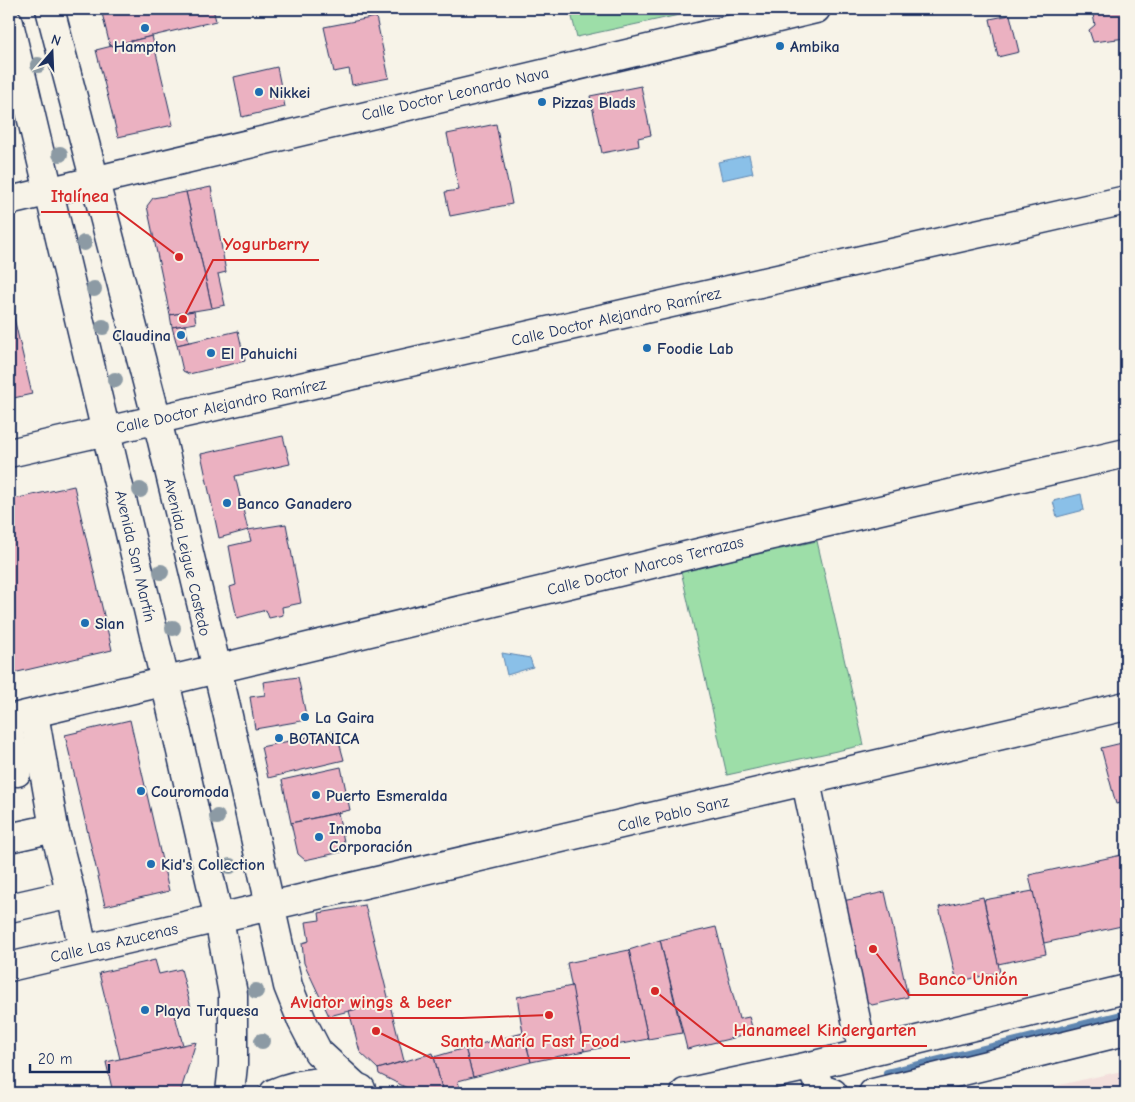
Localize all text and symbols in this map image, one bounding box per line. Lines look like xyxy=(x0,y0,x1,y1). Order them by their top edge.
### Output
marker: Hampton xyxy=(139,22,151,34)
north arrow xyxy=(28,28,78,78)
text: N xyxy=(49,31,63,50)
place label: Hampton xyxy=(114,38,176,56)
place label: Ambika xyxy=(790,38,840,56)
marker: Ambika xyxy=(774,40,786,52)
street label: Calle Doctor Leonardo Nava xyxy=(360,64,551,124)
place label: Nikkei xyxy=(269,84,310,102)
marker: Nikkei xyxy=(253,86,265,98)
place label: Pizzas Blads xyxy=(552,94,636,112)
marker: Pizzas Blads xyxy=(536,96,548,108)
callout: Italínea xyxy=(41,179,119,212)
text: Italínea xyxy=(51,186,109,207)
callout: Yogurberry xyxy=(213,227,319,260)
text: Yogurberry xyxy=(223,234,310,255)
street label: Calle Doctor Alejandro Ramírez xyxy=(510,284,723,350)
place label: Claudina xyxy=(112,327,171,345)
marker: Claudina xyxy=(175,329,187,341)
place label: Foodie Lab xyxy=(657,340,733,358)
marker: Foodie Lab xyxy=(641,342,653,354)
place label: El Pahuichi xyxy=(221,345,297,363)
marker: El Pahuichi xyxy=(205,347,217,359)
street label: Calle Doctor Alejandro Ramírez xyxy=(114,375,328,437)
street label: Avenida Leigue Castedo xyxy=(160,477,214,638)
street label: Avenida San Martín xyxy=(111,489,159,624)
place label: Banco Ganadero xyxy=(237,495,352,513)
marker: Banco Ganadero xyxy=(221,497,233,509)
street label: Calle Doctor Marcos Terrazas xyxy=(545,533,746,599)
place label: Slan xyxy=(95,615,124,633)
marker: Slan xyxy=(79,617,91,629)
place label: La Gaira xyxy=(315,709,374,727)
marker: La Gaira xyxy=(299,711,311,723)
place label: BOTANICA xyxy=(289,730,359,748)
marker: BOTANICA xyxy=(273,732,285,744)
place label: Couromoda xyxy=(151,783,229,801)
marker: Couromoda xyxy=(135,785,147,797)
place label: Puerto Esmeralda xyxy=(326,787,448,805)
marker: Puerto Esmeralda xyxy=(310,789,322,801)
street label: Calle Pablo Sanz xyxy=(616,792,731,836)
place label: Inmoba Corporación xyxy=(329,820,412,856)
marker: Inmoba Corporación xyxy=(313,831,325,843)
place label: Kid's Collection xyxy=(161,856,265,874)
marker: Kid's Collection xyxy=(145,858,157,870)
street label: Calle Las Azucenas xyxy=(49,919,180,966)
callout: Banco Unión xyxy=(909,962,1028,995)
text: Banco Unión xyxy=(918,969,1018,990)
callout: Aviator wings & beer xyxy=(281,985,462,1018)
text: Aviator wings & beer xyxy=(291,992,452,1013)
place label: Playa Turquesa xyxy=(155,1002,259,1020)
marker: Playa Turquesa xyxy=(139,1004,151,1016)
callout: Hanameel Kindergarten xyxy=(724,1013,927,1046)
text: Hanameel Kindergarten xyxy=(733,1020,917,1041)
callout: Santa María Fast Food xyxy=(431,1025,630,1058)
text: Santa María Fast Food xyxy=(441,1031,619,1052)
scale bar xyxy=(30,1042,109,1074)
text: 20 m xyxy=(38,1050,72,1068)

